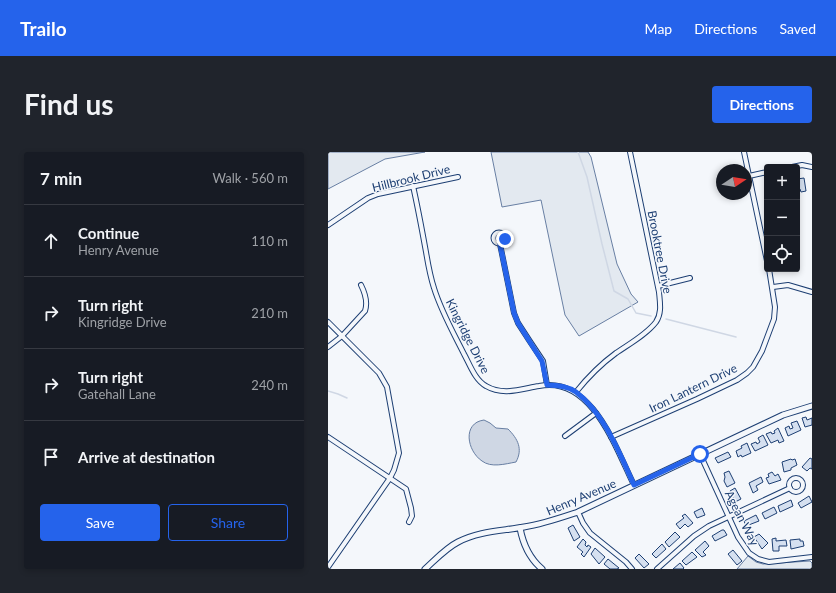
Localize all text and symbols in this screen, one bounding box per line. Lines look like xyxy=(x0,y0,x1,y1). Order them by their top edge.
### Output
text: Trailo xyxy=(20,17,67,40)
text: Map xyxy=(645,20,672,37)
text: Directions xyxy=(694,20,757,37)
text: Saved xyxy=(779,20,816,37)
button: Directions xyxy=(712,86,812,123)
text: Find us xyxy=(24,87,114,121)
street label: Hillbrook Drive xyxy=(370,161,452,195)
north arrow xyxy=(716,164,752,200)
map controls xyxy=(764,164,800,272)
button: + xyxy=(764,164,800,200)
text: 7 min xyxy=(40,168,82,189)
text: Walk · 560 m xyxy=(212,170,288,186)
button: − xyxy=(764,200,800,236)
street label: Brooktree Drive xyxy=(645,209,675,295)
text: Continue xyxy=(78,224,139,242)
icon: ahead xyxy=(40,230,62,252)
route end xyxy=(496,230,514,248)
text: 110 m xyxy=(251,233,288,249)
button: locate xyxy=(764,236,800,272)
text: Henry Avenue xyxy=(78,242,159,258)
text: Turn right xyxy=(78,296,143,314)
street label: Kingridge Drive xyxy=(443,296,493,376)
icon: right xyxy=(40,302,62,324)
text: 210 m xyxy=(251,305,288,321)
text: Kingridge Drive xyxy=(78,314,167,330)
street label: Iron Lantern Drive xyxy=(647,360,739,416)
text: Turn right xyxy=(78,368,143,386)
icon: right xyxy=(40,374,62,396)
text: 240 m xyxy=(251,377,288,393)
text: Gatehall Lane xyxy=(78,386,156,402)
route start xyxy=(691,445,709,463)
icon: arrive xyxy=(40,446,62,468)
text: Arrive at destination xyxy=(78,448,215,466)
street label: Henry Avenue xyxy=(544,476,618,518)
street label: Agean Way xyxy=(722,488,763,549)
button: Save xyxy=(40,504,160,541)
button: Share xyxy=(168,504,288,541)

